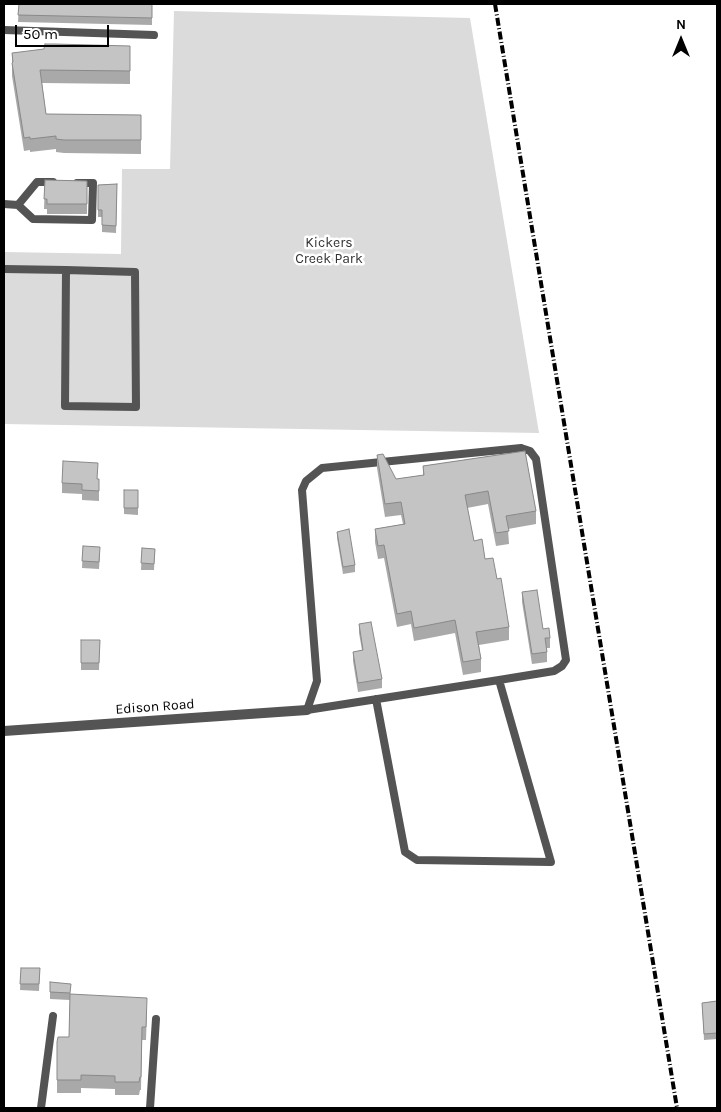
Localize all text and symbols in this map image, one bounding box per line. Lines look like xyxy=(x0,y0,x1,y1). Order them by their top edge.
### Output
scale bar xyxy=(18,15,111,47)
north arrow xyxy=(656,15,706,65)
text: N xyxy=(676,16,686,33)
text: 50 m xyxy=(23,25,58,43)
park label: Kickers Creek Park xyxy=(295,235,363,268)
street label: Edison Road xyxy=(115,696,195,718)

